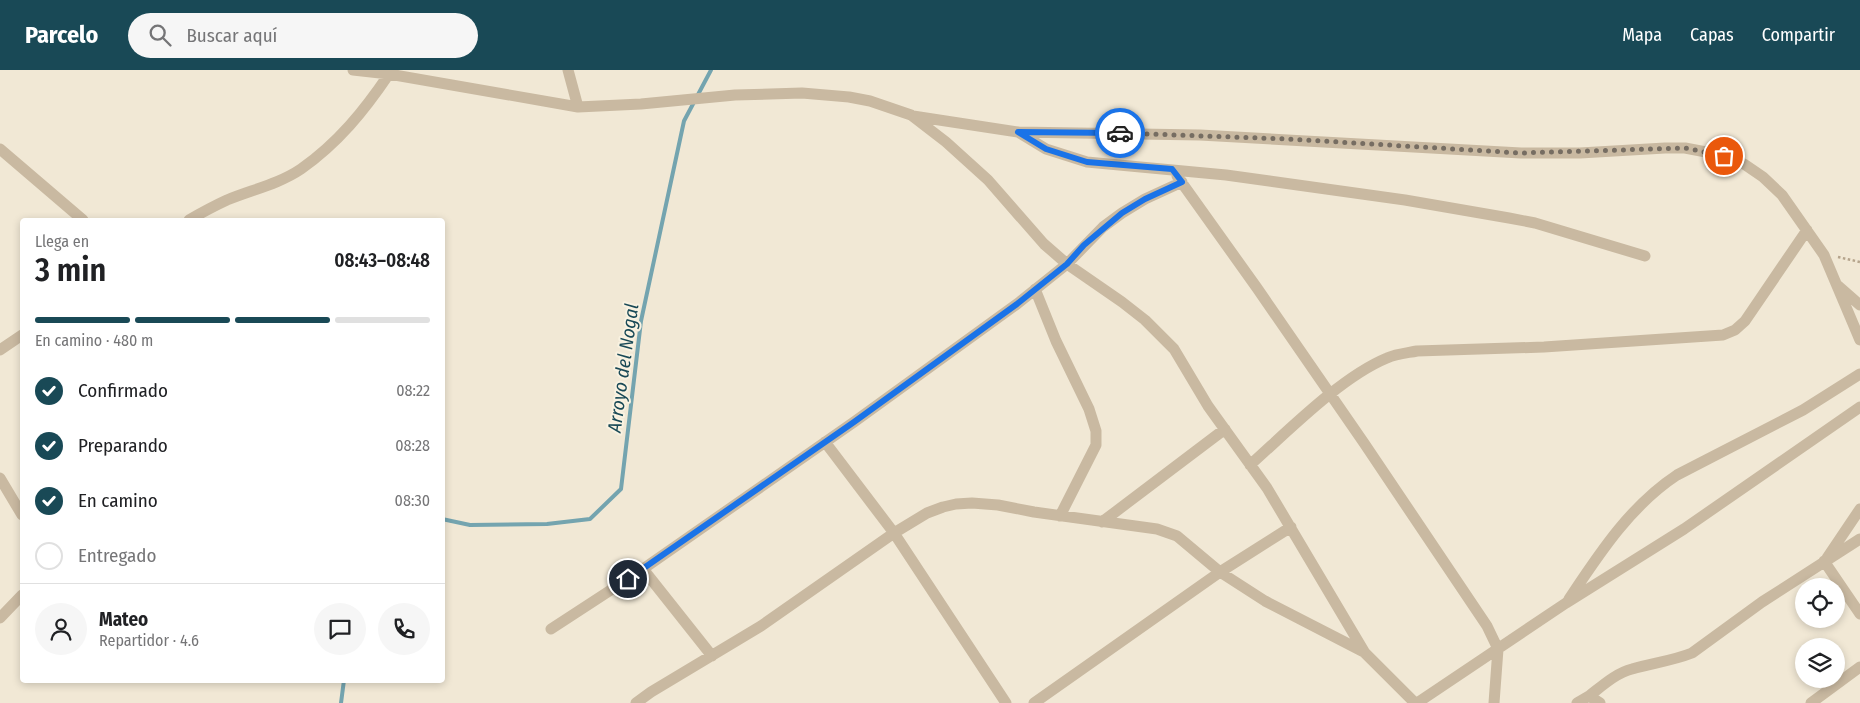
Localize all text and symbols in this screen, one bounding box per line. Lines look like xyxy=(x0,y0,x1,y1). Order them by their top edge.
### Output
search box xyxy=(128,13,478,58)
text: Parcelo xyxy=(25,21,98,49)
icon: search xyxy=(146,21,174,49)
text: Buscar aquí xyxy=(186,24,277,47)
text: Mapa xyxy=(1622,24,1662,46)
text: Capas xyxy=(1690,24,1734,46)
text: Compartir xyxy=(1762,24,1835,46)
courier xyxy=(1095,108,1145,158)
icon: car xyxy=(1106,119,1134,147)
pin xyxy=(1703,135,1745,177)
icon: bag xyxy=(1710,142,1738,170)
text: Llega en xyxy=(35,232,89,251)
text: 08:43–08:48 xyxy=(334,249,430,272)
text: 3 min xyxy=(35,251,106,289)
water label: Arroyo del Nogal xyxy=(602,302,643,435)
text: En camino · 480 m xyxy=(35,331,153,350)
icon: check xyxy=(35,377,63,405)
text: Confirmado xyxy=(78,379,168,402)
text: 08:22 xyxy=(396,381,430,400)
icon: check xyxy=(35,432,63,460)
text: Preparando xyxy=(78,434,168,457)
text: 08:28 xyxy=(395,436,430,455)
icon: check xyxy=(35,487,63,515)
text: En camino xyxy=(78,489,158,512)
text: 08:30 xyxy=(395,491,430,510)
text: Entregado xyxy=(78,544,157,567)
pin xyxy=(607,558,649,600)
icon: home xyxy=(614,565,642,593)
map controls xyxy=(1795,578,1845,688)
button: locate xyxy=(1795,578,1845,628)
button: person xyxy=(35,603,87,655)
button: chat xyxy=(314,603,366,655)
button: phone xyxy=(378,603,430,655)
text: Mateo xyxy=(99,608,148,631)
text: Repartidor · 4.6 xyxy=(99,631,199,650)
button: layers xyxy=(1795,638,1845,688)

